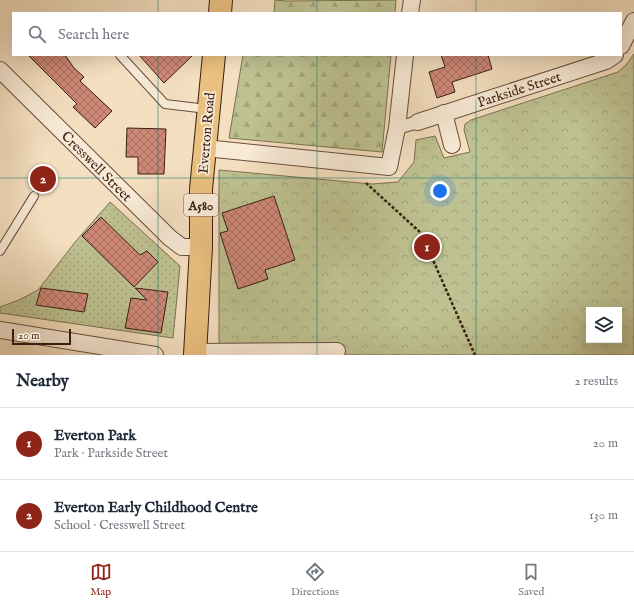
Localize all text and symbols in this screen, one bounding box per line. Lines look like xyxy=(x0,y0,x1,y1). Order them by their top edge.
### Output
search box xyxy=(12,12,622,56)
icon: search xyxy=(26,23,48,45)
text: Search here xyxy=(58,25,129,44)
street label: Parkside Street xyxy=(475,68,564,112)
street label: Everton Road xyxy=(194,91,220,175)
street label: Cresswell Street xyxy=(57,128,135,206)
pin: 2 xyxy=(30,164,56,194)
your location xyxy=(430,181,450,201)
road number: A580 xyxy=(184,194,218,216)
pin: 1 xyxy=(414,232,440,262)
map controls xyxy=(586,307,622,343)
button: layers xyxy=(586,307,622,343)
scale bar xyxy=(12,327,71,346)
text: 20 m xyxy=(18,329,39,343)
text: Nearby xyxy=(16,371,69,392)
text: 2 results xyxy=(574,373,618,390)
text: Everton Park xyxy=(54,426,136,445)
text: 1 xyxy=(27,435,31,452)
text: 20 m xyxy=(593,435,618,452)
text: Park · Parkside Street xyxy=(54,445,168,462)
text: Everton Early Childhood Centre xyxy=(54,498,258,517)
text: 2 xyxy=(26,507,32,524)
text: 130 m xyxy=(589,507,618,524)
text: School · Cresswell Street xyxy=(54,517,185,534)
tab: Map xyxy=(90,561,112,599)
tab: Directions xyxy=(291,561,339,599)
tab: Saved xyxy=(518,561,544,599)

